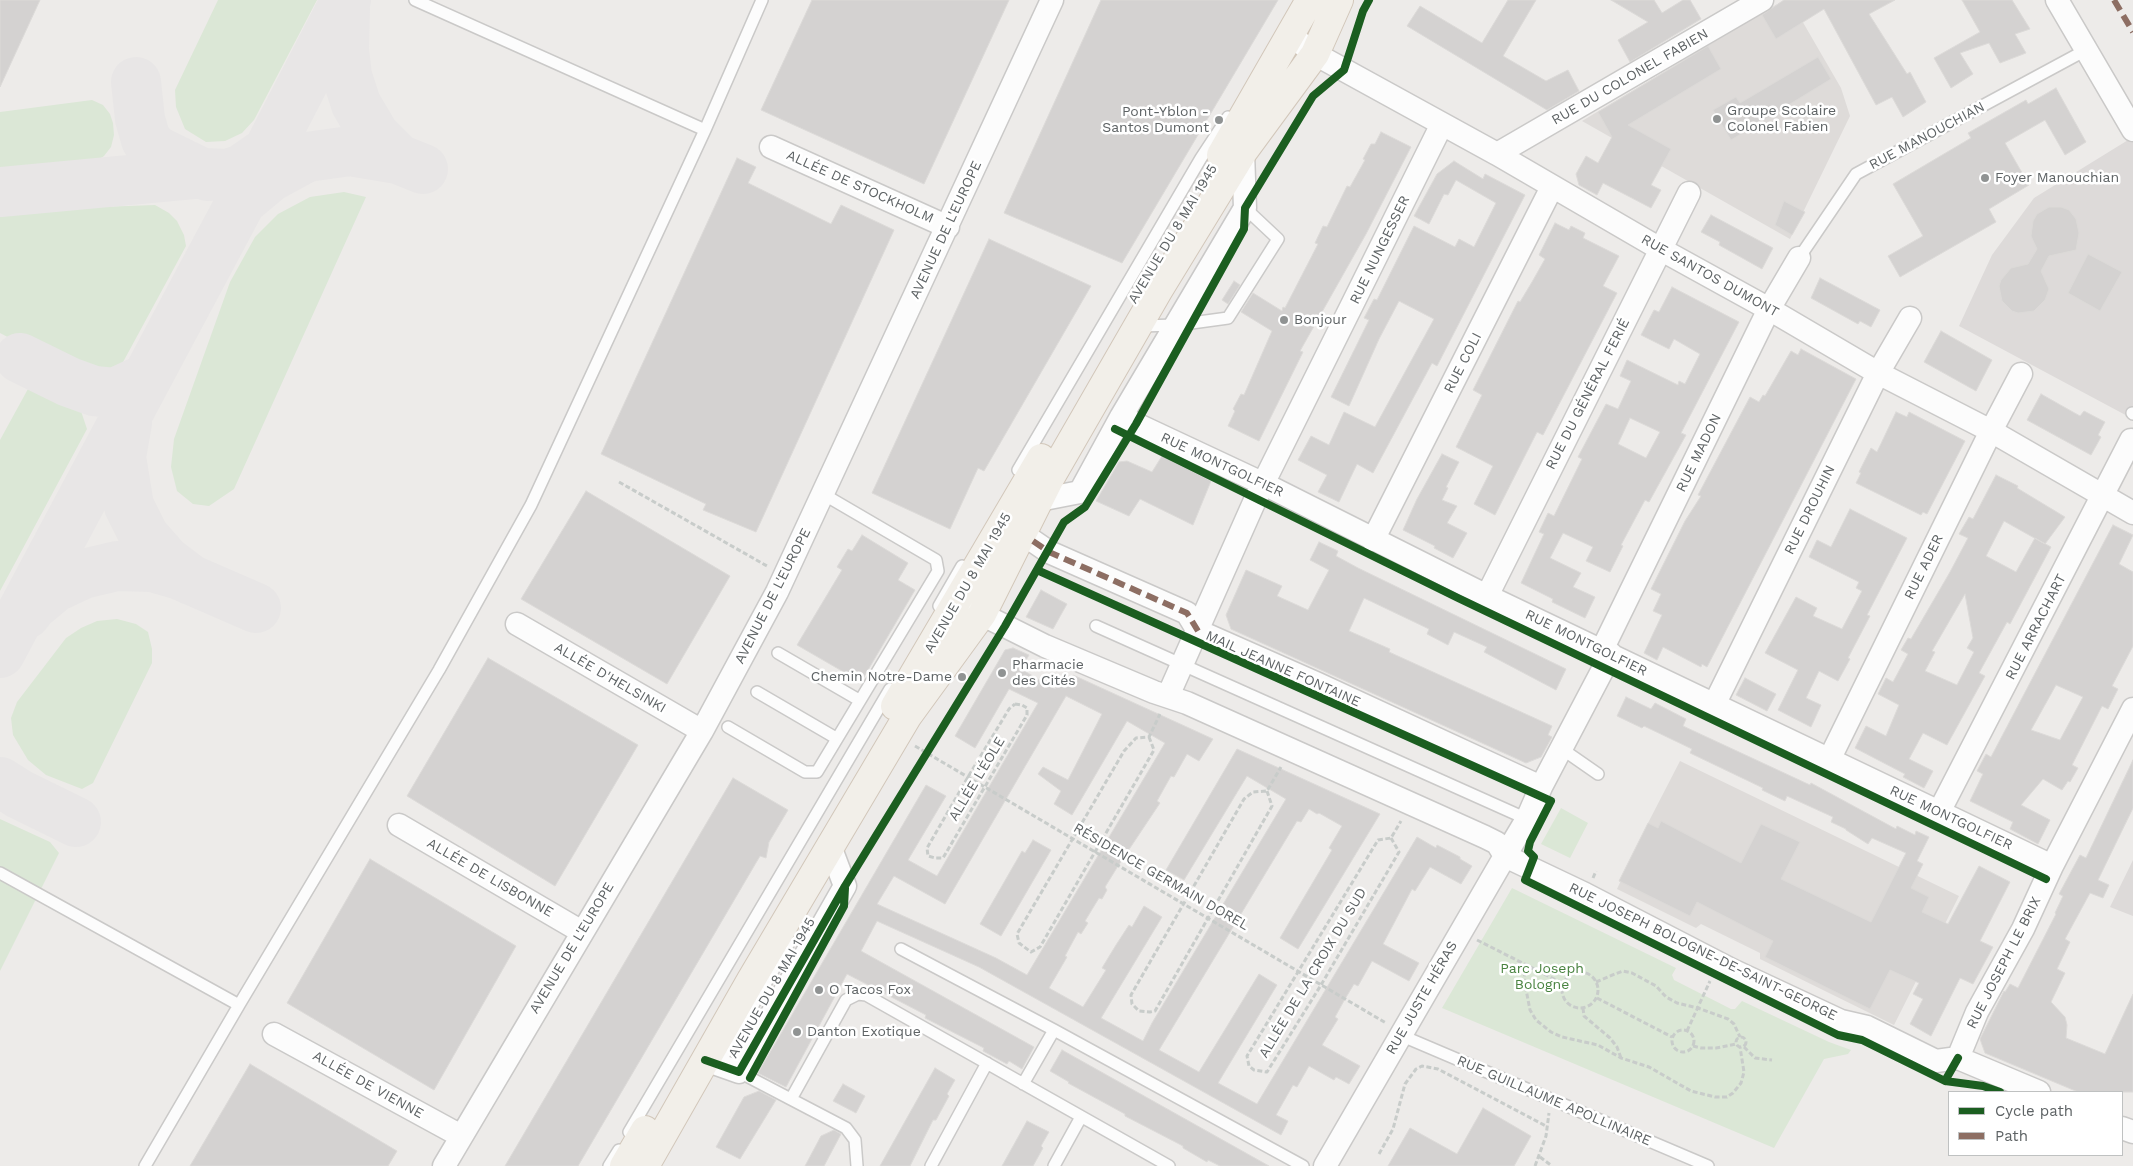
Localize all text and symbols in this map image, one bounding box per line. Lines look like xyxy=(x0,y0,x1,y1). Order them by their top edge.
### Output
street label: RUE DU COLONEL FABIEN xyxy=(1549,25,1711,129)
street label: RUE MANOUCHIAN xyxy=(1866,98,1988,174)
place label: Groupe Scolaire Colonel Fabien xyxy=(1727,103,1836,136)
place label: Pont-Yblon - Santos Dumont xyxy=(1102,104,1209,136)
marker: Groupe Scolaire Colonel Fabien xyxy=(1711,113,1723,125)
marker: Pont-Yblon - Santos Dumont xyxy=(1213,114,1225,126)
street label: ALLÉE DE STOCKHOLM xyxy=(784,147,936,227)
street label: AVENUE DE L'EUROPE xyxy=(907,158,985,302)
street label: AVENUE DU 8 MAI 1945 xyxy=(1125,161,1221,307)
place label: Foyer Manouchian xyxy=(1995,170,2119,186)
marker: Foyer Manouchian xyxy=(1979,172,1991,184)
street label: RUE NUNGESSER xyxy=(1346,193,1414,307)
street label: RUE SANTOS DUMONT xyxy=(1638,231,1782,321)
place label: Bonjour xyxy=(1294,312,1347,328)
marker: Bonjour xyxy=(1278,314,1290,326)
street label: RUE DU GÉNÉRAL FERIÉ xyxy=(1542,316,1634,472)
street label: RUE COLI xyxy=(1441,330,1485,396)
street label: RUE MADON xyxy=(1673,411,1725,495)
street label: RUE MONTGOLFIER xyxy=(1158,429,1286,501)
street label: RUE DROUHIN xyxy=(1781,463,1839,557)
street label: AVENUE DU 8 MAI 1945 xyxy=(921,510,1015,656)
street label: AVENUE DE L'EUROPE xyxy=(731,525,815,667)
street label: RUE ADER xyxy=(1901,532,1947,602)
street label: RUE ARRACHART xyxy=(2002,571,2070,683)
street label: RUE MONTGOLFIER xyxy=(1522,606,1650,680)
street label: MAIL JEANNE FONTAINE xyxy=(1203,627,1363,711)
street label: ALLÉE D'HELSINKI xyxy=(551,639,669,717)
place label: Pharmacie des Cités xyxy=(1012,657,1084,690)
marker: Pharmacie des Cités xyxy=(996,667,1008,679)
place label: Chemin Notre-Dame xyxy=(811,669,952,685)
marker: Chemin Notre-Dame xyxy=(956,671,968,683)
street label: ALLÉE L'ÉOLE xyxy=(945,734,1009,824)
street label: RUE MONTGOLFIER xyxy=(1887,782,2015,854)
street label: RÉSIDENCE GERMAIN DOREL xyxy=(1070,820,1252,934)
street label: ALLÉE DE LISBONNE xyxy=(424,835,556,921)
street label: AVENUE DE L'EUROPE xyxy=(526,879,618,1017)
street label: RUE JOSEPH BOLOGNE-DE-SAINT-GEORGE xyxy=(1566,879,1840,1025)
street label: ALLÉE DE LA CROIX DU SUD xyxy=(1256,885,1370,1061)
street label: RUE JOSEPH LE BRIX xyxy=(1963,894,2045,1032)
street label: AVENUE DU 8 MAI 1945 xyxy=(725,915,819,1061)
street label: RUE JUSTE HÉRAS xyxy=(1383,938,1461,1058)
park label: Parc Joseph Bologne xyxy=(1500,961,1584,994)
place label: O Tacos Fox xyxy=(829,982,911,998)
marker: O Tacos Fox xyxy=(813,984,825,996)
place label: Danton Exotique xyxy=(807,1024,921,1040)
marker: Danton Exotique xyxy=(791,1026,803,1038)
street label: ALLÉE DE VIENNE xyxy=(310,1048,426,1122)
street label: RUE GUILLAUME APOLLINAIRE xyxy=(1454,1052,1654,1150)
legend xyxy=(1948,1091,2123,1156)
text: Cycle path xyxy=(1995,1102,2073,1120)
text: Path xyxy=(1995,1127,2028,1145)

